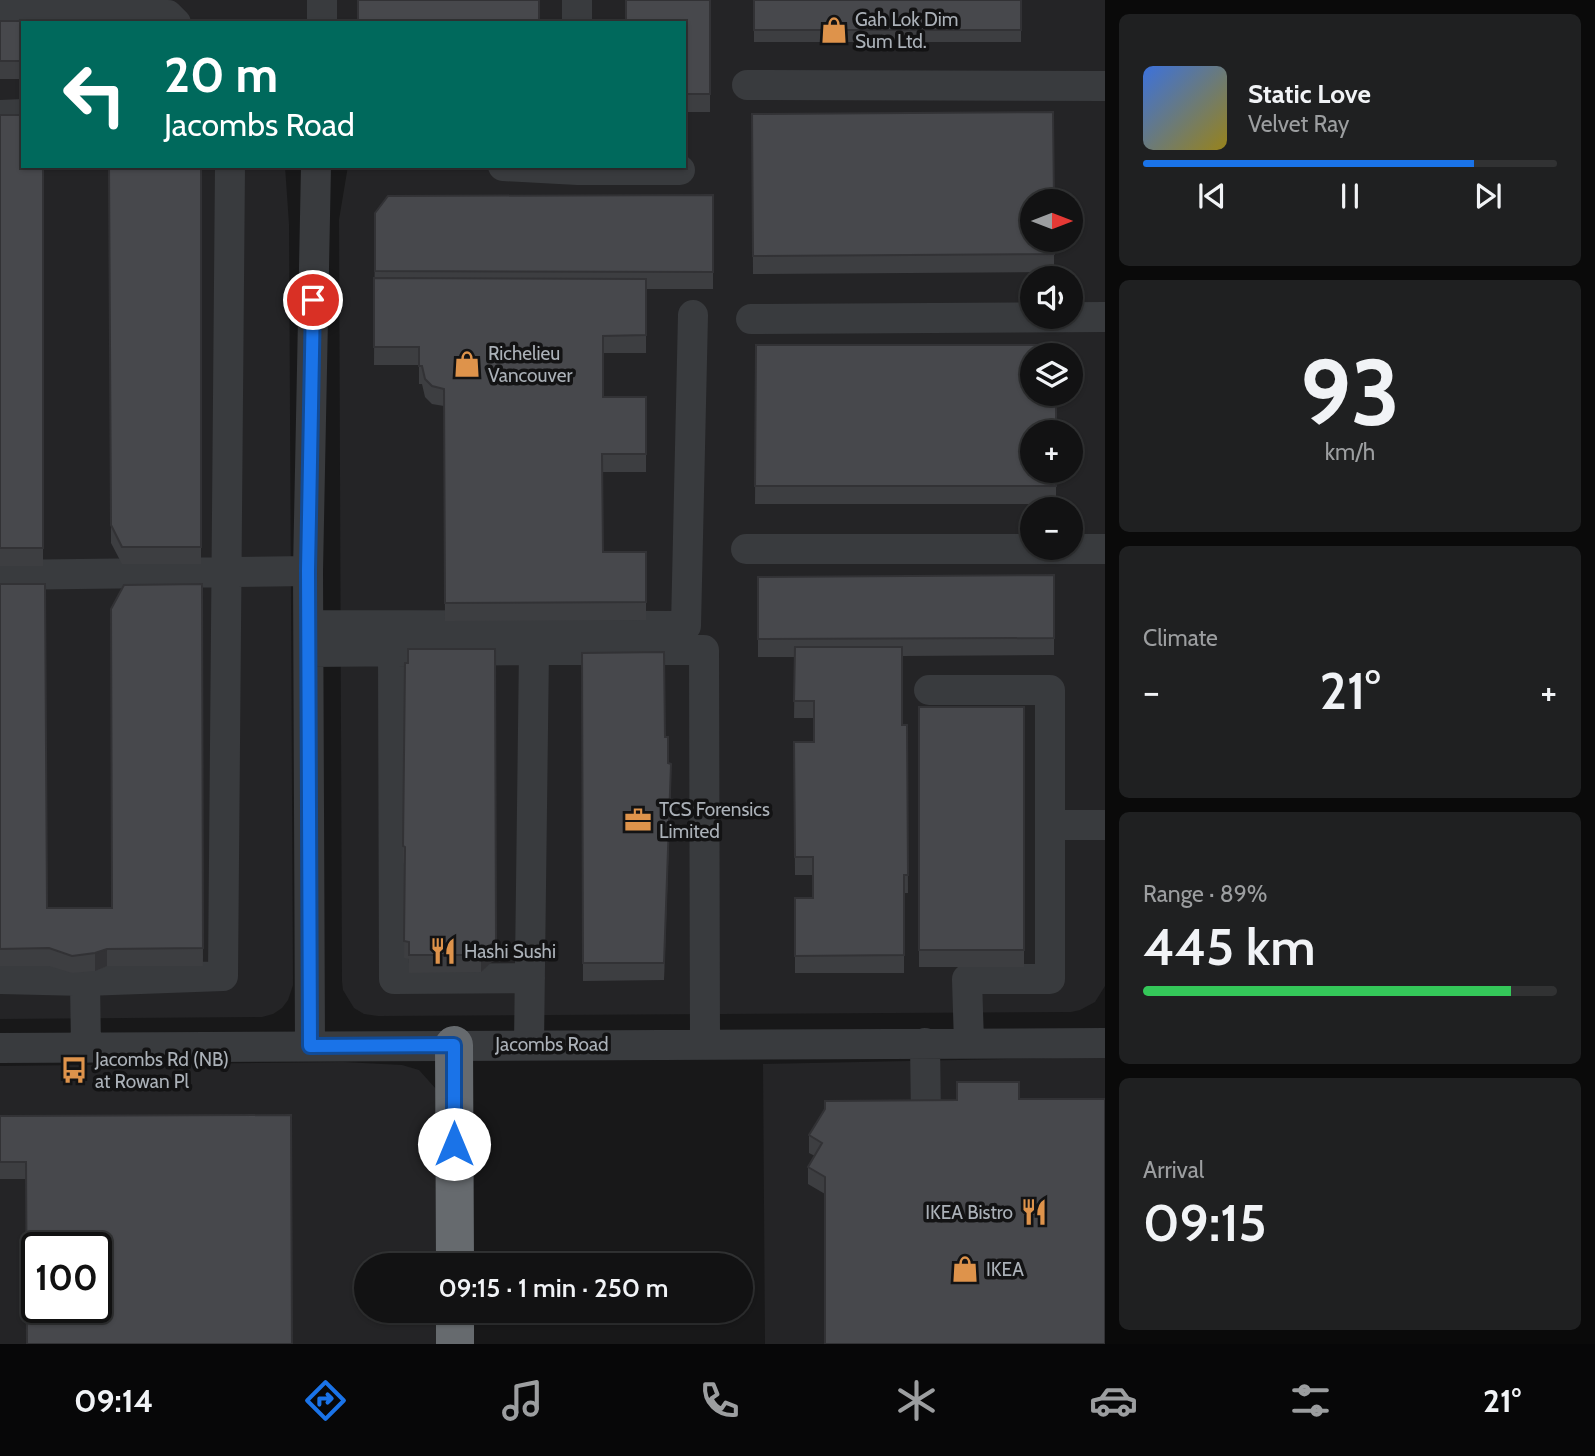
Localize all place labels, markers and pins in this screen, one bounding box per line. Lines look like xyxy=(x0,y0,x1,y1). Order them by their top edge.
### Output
place label: Gah Lok Dim Sum Ltd. xyxy=(855,8,958,53)
shop icon: Gah Lok Dim Sum Ltd. xyxy=(819,15,849,45)
pin xyxy=(283,270,343,330)
place label: Richelieu Vancouver xyxy=(488,342,572,387)
shop icon: Richelieu Vancouver xyxy=(452,349,482,379)
place label: TCS Forensics Limited xyxy=(659,798,770,843)
office icon: TCS Forensics Limited xyxy=(623,805,653,835)
restaurant icon: Hashi Sushi xyxy=(428,936,458,966)
place label: Hashi Sushi xyxy=(464,940,556,963)
place label: Jacombs Rd (NB) at Rowan Pl xyxy=(94,1048,229,1093)
bus stop icon: Jacombs Rd (NB) at Rowan Pl xyxy=(59,1055,89,1085)
restaurant icon: IKEA Bistro xyxy=(1019,1197,1049,1227)
place label: IKEA Bistro xyxy=(925,1201,1013,1224)
shop icon: IKEA xyxy=(950,1254,980,1284)
place label: IKEA xyxy=(986,1258,1024,1281)

